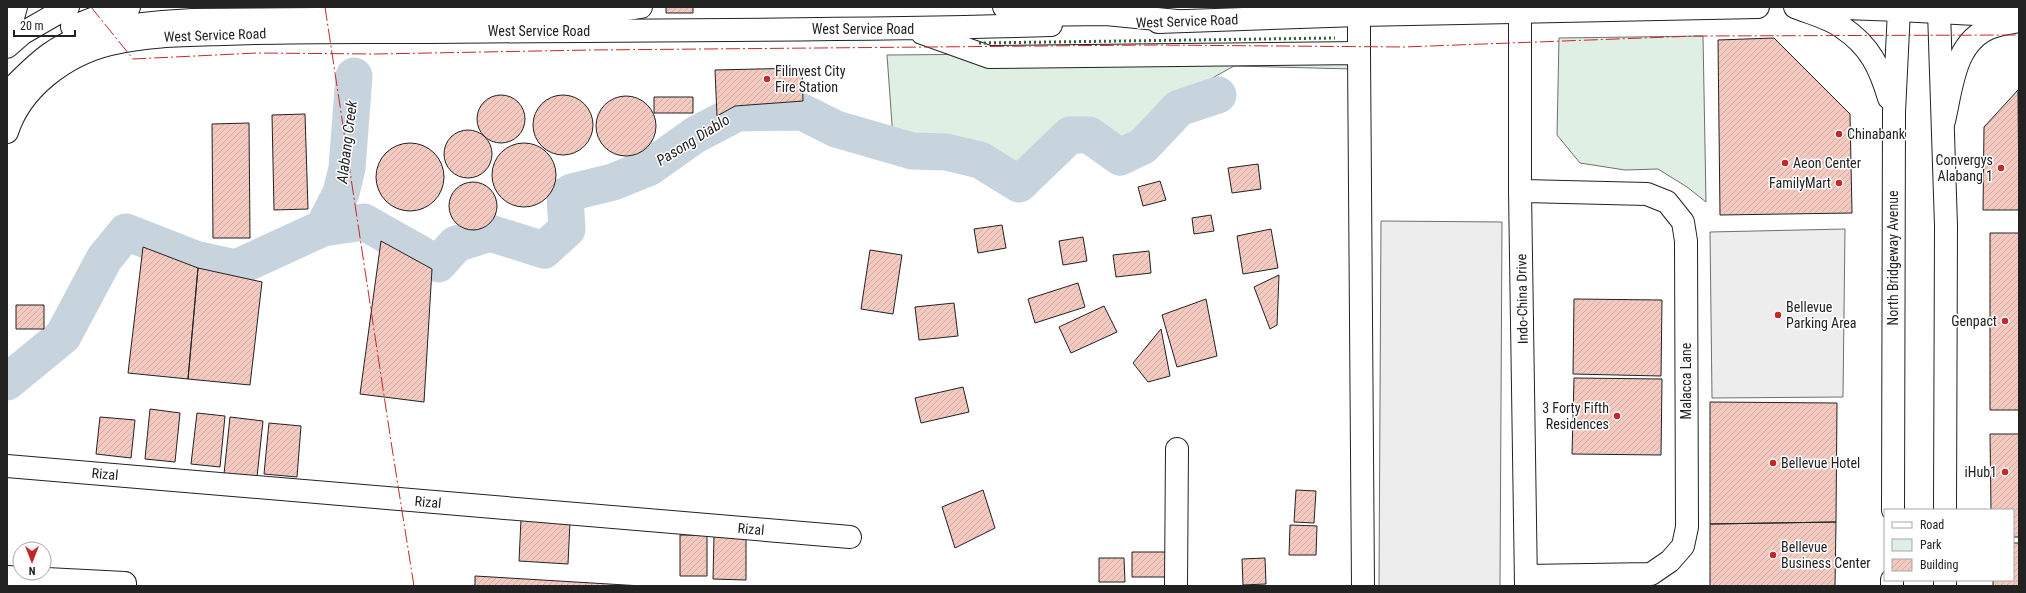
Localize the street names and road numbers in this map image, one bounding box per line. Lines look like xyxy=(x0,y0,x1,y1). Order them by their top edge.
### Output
street label: West Service Road xyxy=(1135,11,1239,31)
street label: West Service Road xyxy=(812,21,914,37)
street label: West Service Road xyxy=(488,23,590,39)
street label: West Service Road xyxy=(163,25,267,45)
street label: North Bridgeway Avenue xyxy=(1885,190,1901,326)
street label: Indo-China Drive xyxy=(1513,253,1531,344)
street label: Malacca Lane xyxy=(1678,342,1694,419)
street label: Rizal xyxy=(91,465,119,483)
street label: Rizal xyxy=(414,493,442,511)
street label: Rizal xyxy=(737,520,765,538)

